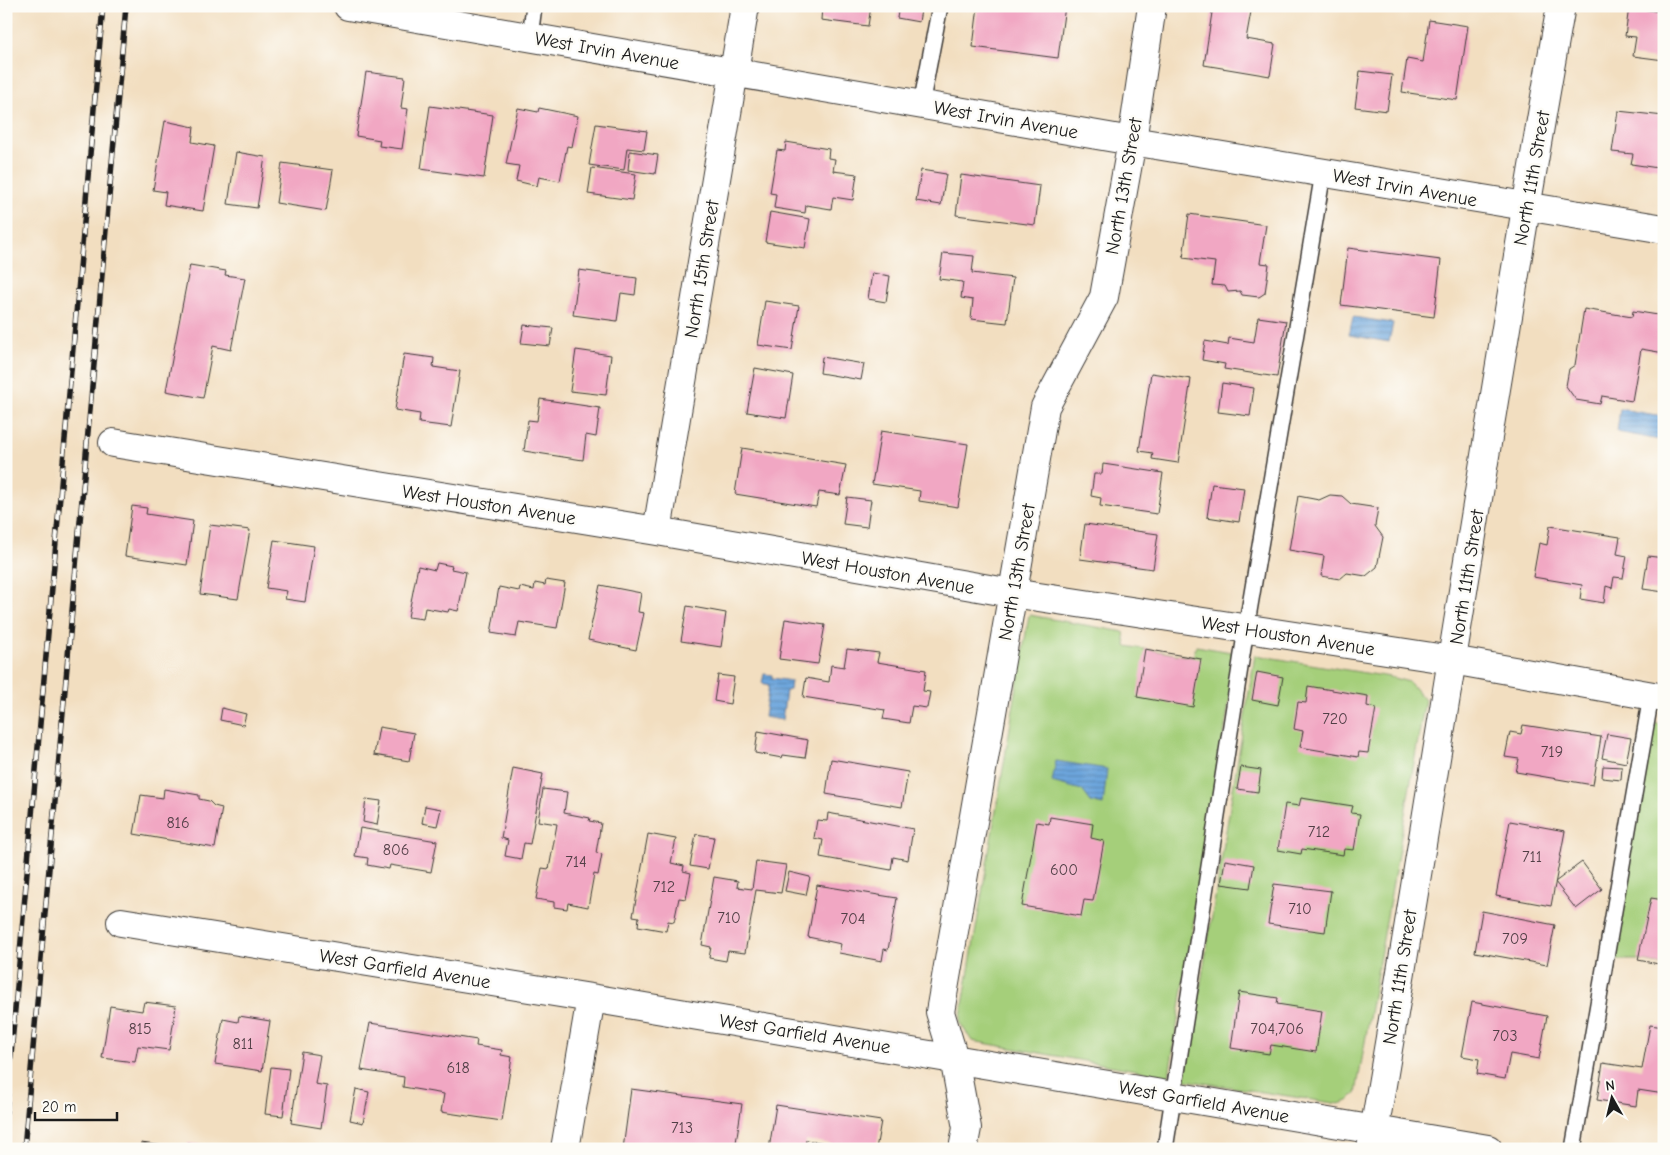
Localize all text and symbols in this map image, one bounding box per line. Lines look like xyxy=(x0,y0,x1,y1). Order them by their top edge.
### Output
street label: West Irvin Avenue xyxy=(533,27,681,75)
street label: West Irvin Avenue xyxy=(932,96,1080,144)
street label: North 11th Street xyxy=(1509,108,1555,247)
street label: North 13th Street xyxy=(1101,115,1147,256)
street label: West Irvin Avenue xyxy=(1331,164,1479,212)
street label: North 15th Street xyxy=(680,198,724,340)
street label: West Houston Avenue xyxy=(400,480,577,530)
street label: North 13th Street xyxy=(994,501,1040,642)
street label: North 11th Street xyxy=(1445,507,1489,646)
street label: West Houston Avenue xyxy=(800,547,976,599)
street label: West Houston Avenue xyxy=(1199,611,1376,661)
house number: 720 xyxy=(1322,710,1348,728)
house number: 719 xyxy=(1541,743,1563,761)
house number: 816 xyxy=(166,814,190,832)
house number: 712 xyxy=(1308,823,1330,841)
house number: 806 xyxy=(383,841,409,859)
house number: 711 xyxy=(1522,848,1542,866)
house number: 714 xyxy=(565,853,587,871)
house number: 600 xyxy=(1050,861,1078,879)
house number: 712 xyxy=(653,878,675,896)
house number: 710 xyxy=(1288,900,1312,918)
street label: North 11th Street xyxy=(1378,907,1422,1046)
house number: 710 xyxy=(717,909,741,927)
house number: 704 xyxy=(840,910,866,928)
house number: 709 xyxy=(1502,930,1528,948)
street label: West Garfield Avenue xyxy=(318,945,492,993)
street label: West Garfield Avenue xyxy=(718,1010,892,1058)
house number: 815 xyxy=(128,1020,152,1038)
house number: 704,706 xyxy=(1250,1020,1304,1038)
house number: 703 xyxy=(1492,1027,1518,1045)
house number: 811 xyxy=(233,1035,253,1053)
house number: 618 xyxy=(446,1059,470,1077)
north arrow xyxy=(1588,1072,1638,1122)
street label: West Garfield Avenue xyxy=(1117,1076,1291,1128)
text: N xyxy=(1605,1077,1616,1095)
scale bar xyxy=(35,1090,118,1122)
text: 20 m xyxy=(42,1098,76,1116)
house number: 713 xyxy=(671,1119,693,1137)

